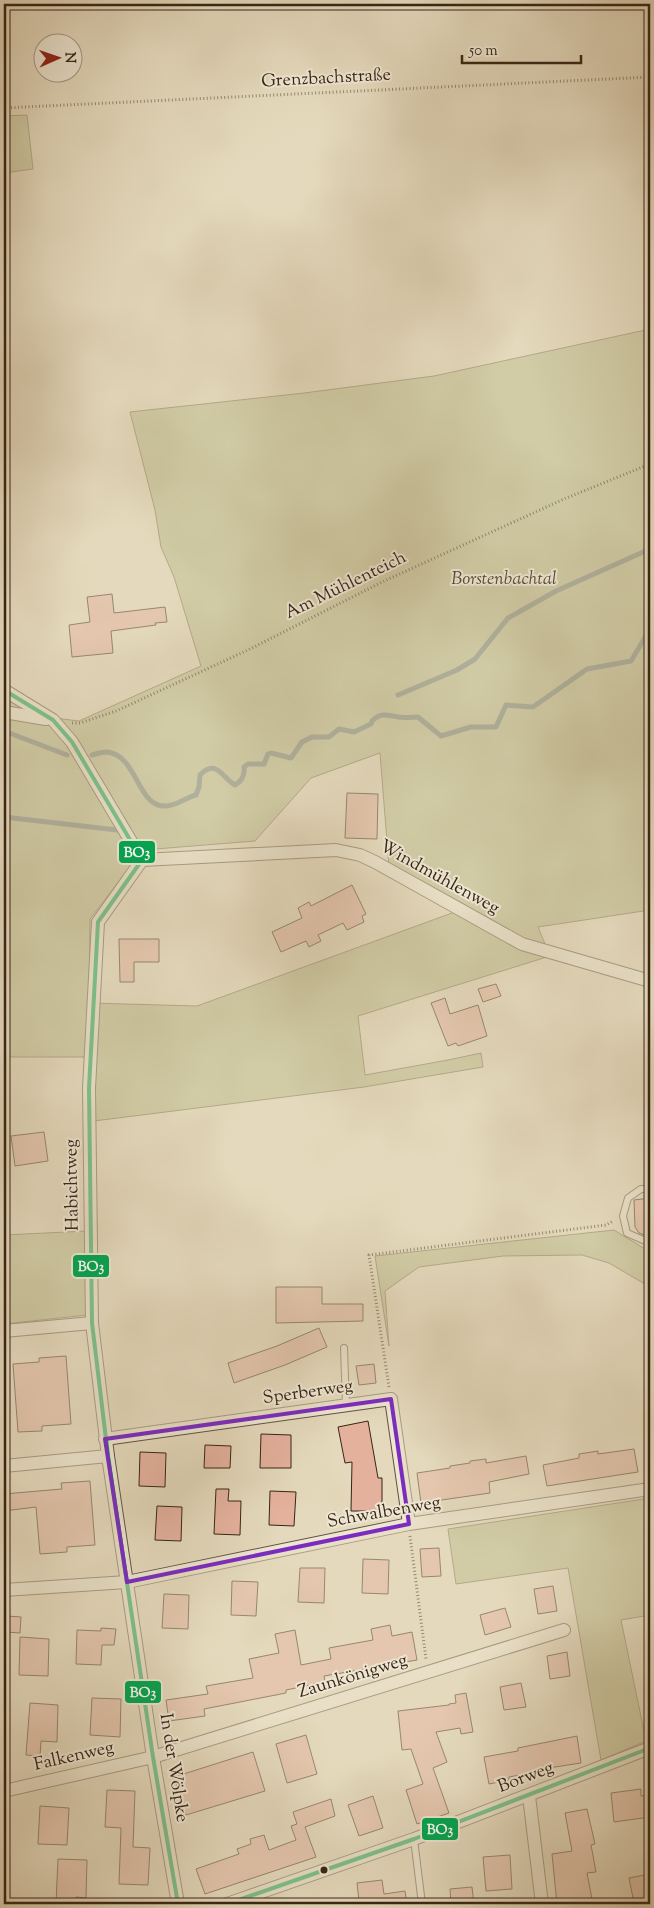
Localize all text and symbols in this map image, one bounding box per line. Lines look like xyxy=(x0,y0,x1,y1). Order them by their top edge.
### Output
north arrow xyxy=(32,32,82,82)
scale bar xyxy=(462,32,580,64)
text: 50 m xyxy=(468,41,498,62)
text: N xyxy=(59,52,79,64)
street label: Grenzbachstraße xyxy=(261,63,391,95)
street label: Am Mühlenteich xyxy=(281,545,412,627)
park label: Borstenbachtal xyxy=(451,567,557,593)
street label: Windmühlenweg xyxy=(374,834,504,922)
line badge: BO3 xyxy=(118,840,156,864)
text: BO3 xyxy=(124,844,151,864)
street label: Habichtweg xyxy=(59,1139,87,1231)
line badge: BO3 xyxy=(72,1254,110,1278)
text: BO3 xyxy=(78,1258,105,1278)
street label: Sperberweg xyxy=(261,1374,355,1412)
street label: Schwalbenweg xyxy=(325,1490,443,1536)
street label: Zaunkönigweg xyxy=(295,1648,411,1706)
line badge: BO3 xyxy=(124,1680,162,1704)
text: BO3 xyxy=(130,1684,157,1704)
street label: In der Wölpke xyxy=(152,1712,194,1824)
street label: Falkenweg xyxy=(31,1735,117,1779)
street label: Borweg xyxy=(494,1755,558,1801)
line badge: BO3 xyxy=(421,1817,459,1841)
text: BO3 xyxy=(427,1821,454,1841)
unlabelled marker xyxy=(319,1865,329,1875)

